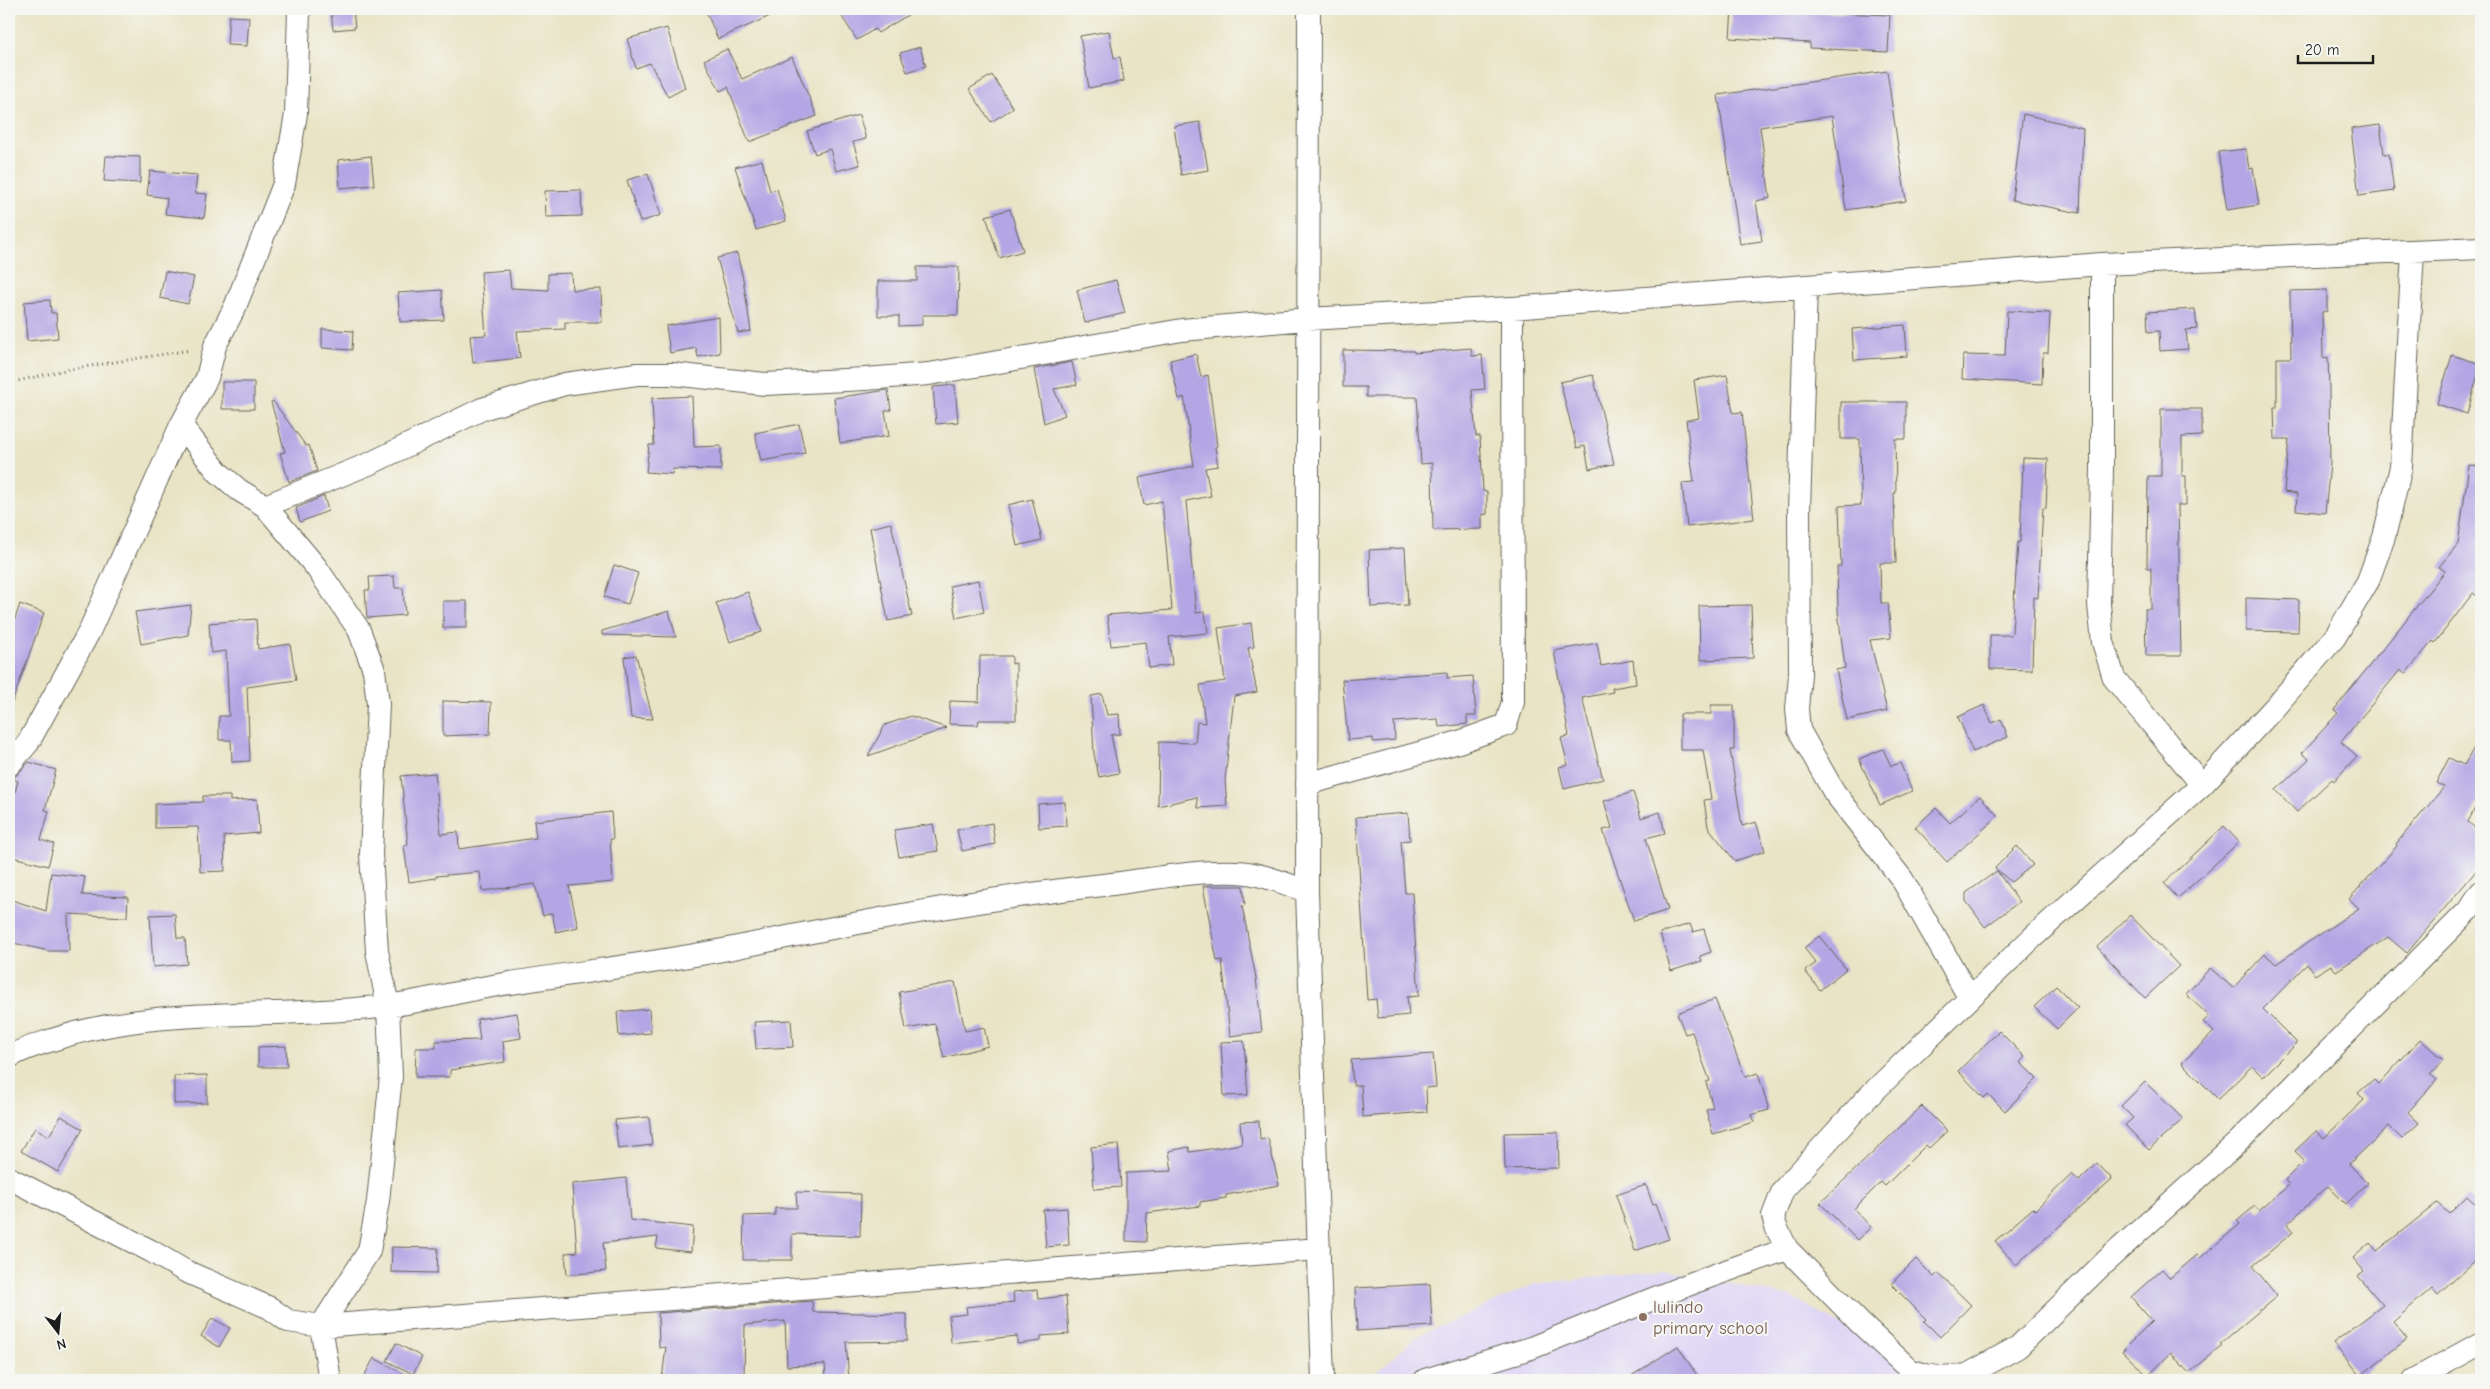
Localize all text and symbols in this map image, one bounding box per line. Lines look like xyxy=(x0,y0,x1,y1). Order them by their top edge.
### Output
scale bar xyxy=(2298,32,2372,64)
text: 20 m xyxy=(2305,41,2339,59)
place label: lulindo primary school xyxy=(1653,1297,1768,1339)
north arrow xyxy=(32,1306,82,1356)
marker: lulindo primary school xyxy=(1637,1311,1649,1323)
text: N xyxy=(55,1335,68,1353)

